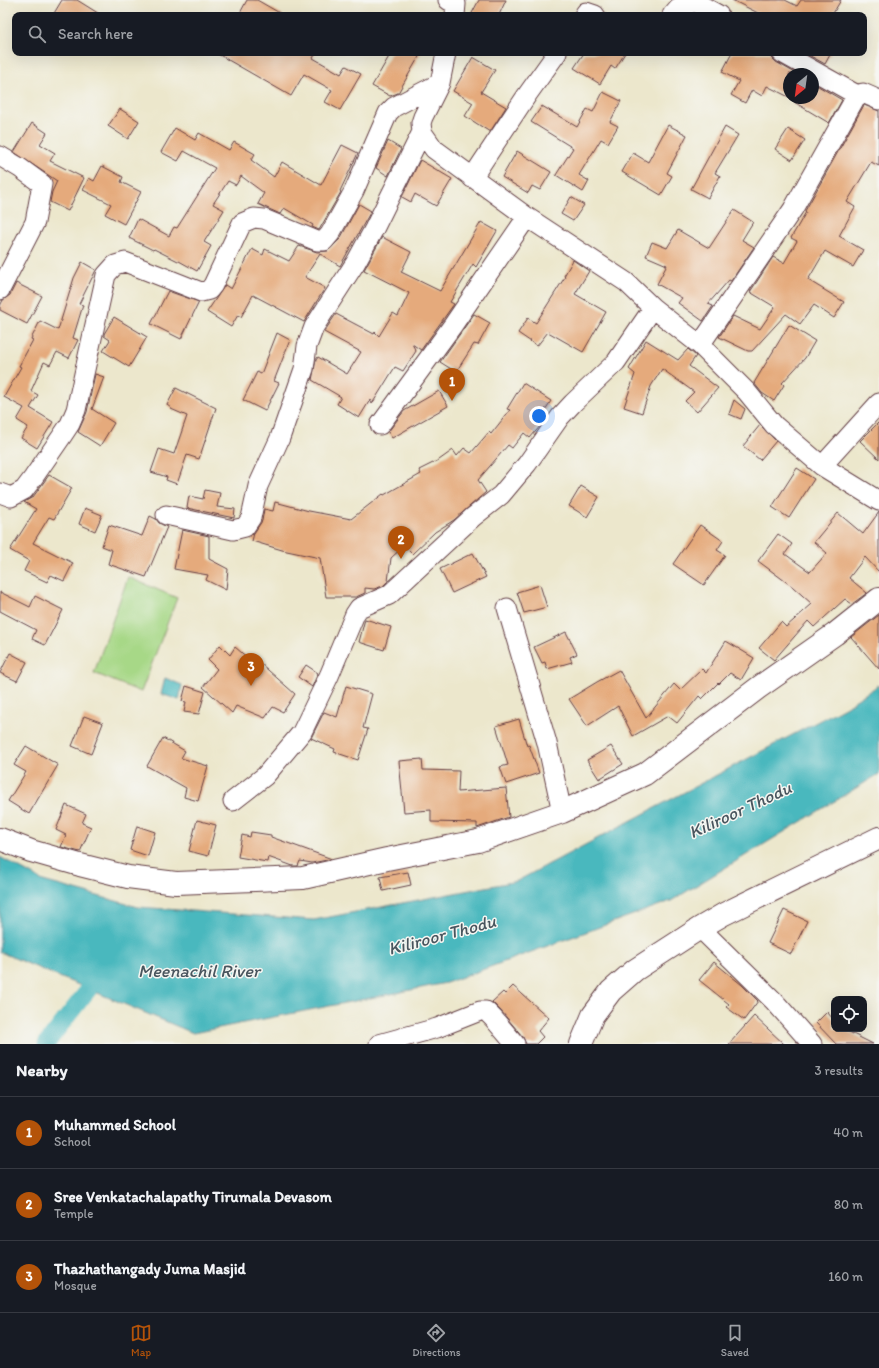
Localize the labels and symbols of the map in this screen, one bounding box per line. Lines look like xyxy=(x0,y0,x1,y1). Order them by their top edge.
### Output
north arrow xyxy=(783,68,819,104)
pin: 1 xyxy=(439,368,465,401)
your location xyxy=(529,406,549,426)
pin: 2 xyxy=(388,526,414,559)
pin: 3 xyxy=(238,653,264,686)
water label: Kiliroor Thodu xyxy=(685,776,796,843)
water label: Kiliroor Thodu xyxy=(386,910,499,960)
water label: Meenachil River xyxy=(138,960,262,982)

